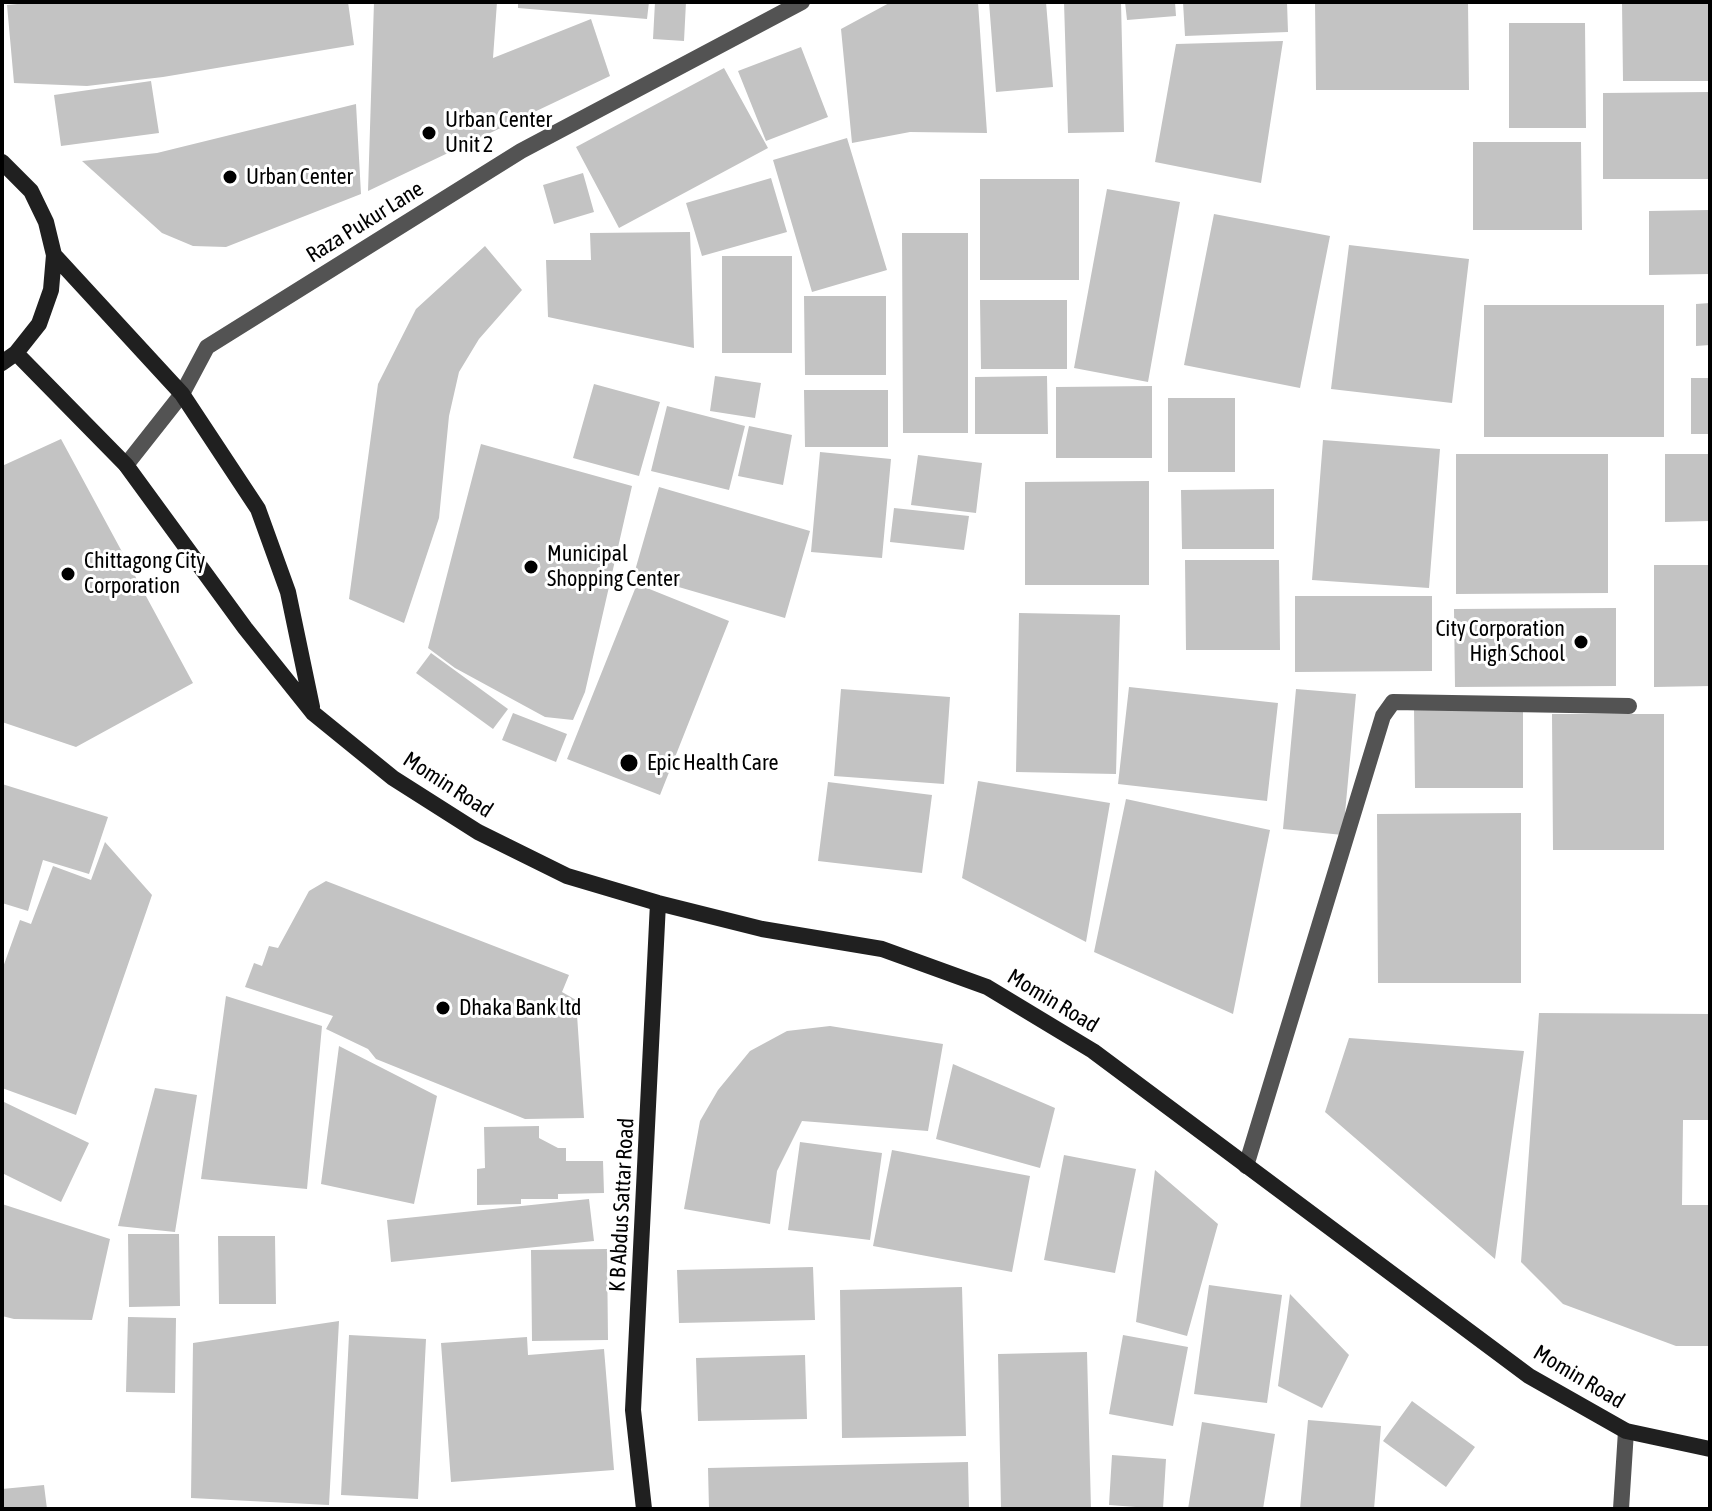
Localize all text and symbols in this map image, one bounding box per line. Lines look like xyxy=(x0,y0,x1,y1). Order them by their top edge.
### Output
place label: Urban Center Unit 2 xyxy=(445,107,552,158)
marker: Urban Center Unit 2 xyxy=(420,124,438,142)
place label: Urban Center xyxy=(246,164,353,190)
marker: Urban Center xyxy=(221,168,239,186)
street label: Raza Pukur Lane xyxy=(302,176,428,268)
place label: Municipal Shopping Center xyxy=(547,541,679,592)
place label: Chittagong City Corporation xyxy=(84,548,205,600)
marker: Municipal Shopping Center xyxy=(522,558,540,576)
marker: Chittagong City Corporation xyxy=(59,565,77,583)
place label: City Corporation High School xyxy=(1435,616,1565,668)
marker: City Corporation High School xyxy=(1572,633,1590,651)
street label: Momin Road xyxy=(398,746,498,824)
place label: Epic Health Care xyxy=(647,750,778,776)
marker: Epic Health Care xyxy=(618,752,640,774)
street label: Momin Road xyxy=(1003,964,1103,1038)
place label: Dhaka Bank ltd xyxy=(459,995,582,1021)
marker: Dhaka Bank ltd xyxy=(434,999,452,1017)
street label: K B Abdus Sattar Road xyxy=(604,1117,640,1293)
street label: Momin Road xyxy=(1529,1340,1629,1414)

